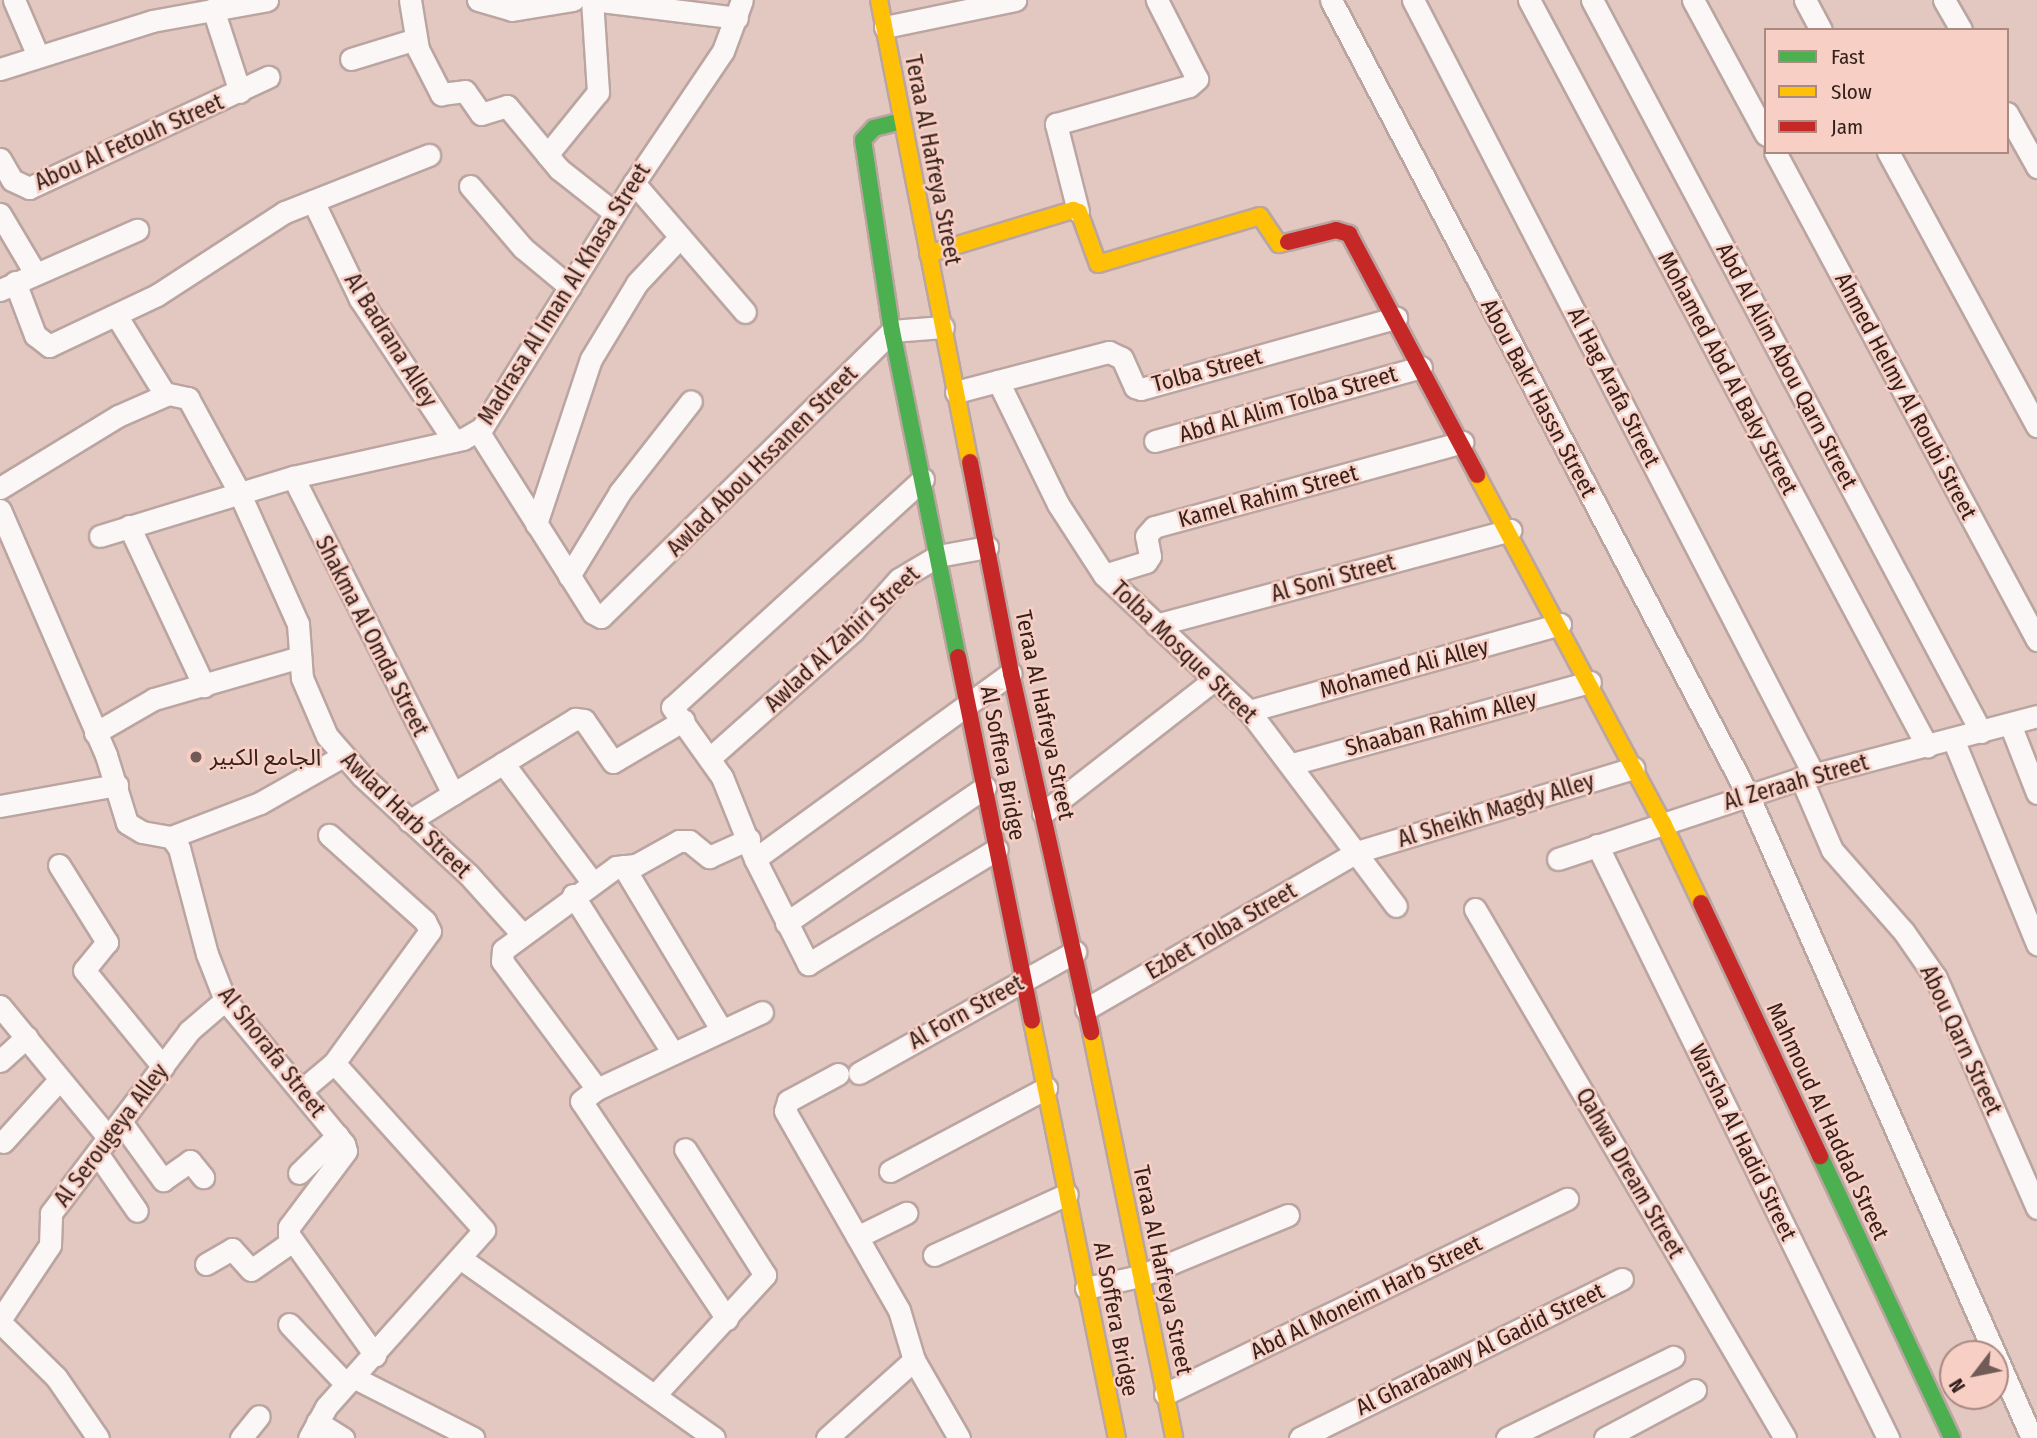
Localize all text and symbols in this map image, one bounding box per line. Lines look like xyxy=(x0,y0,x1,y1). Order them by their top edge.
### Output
legend xyxy=(1764,28,2009,154)
text: Fast xyxy=(1831,44,1865,70)
street label: Teraa Al Hafreya Street xyxy=(899,53,967,267)
text: Slow xyxy=(1831,79,1872,105)
street label: Abou Al Fetouh Street xyxy=(30,88,228,196)
text: Jam xyxy=(1831,114,1863,140)
street label: Madrasa Al Iman Al Khasa Street xyxy=(472,158,656,430)
street label: Abd Al Alim Abou Qarn Street xyxy=(1710,238,1864,494)
street label: Mohamed Abd Al Baky Street xyxy=(1652,247,1804,499)
street label: Al Badrana Alley xyxy=(339,268,443,412)
street label: Ahmed Helmy Al Roubi Street xyxy=(1829,268,1983,524)
street label: Abou Bakr Hassn Street xyxy=(1475,294,1603,502)
street label: Al Hag Arafa Street xyxy=(1562,303,1666,471)
street label: Tolba Street xyxy=(1149,342,1265,398)
street label: Awlad Abou Hssanen Street xyxy=(661,360,863,562)
street label: Abd Al Alim Tolba Street xyxy=(1176,360,1400,448)
street label: Kamel Rahim Street xyxy=(1175,459,1361,533)
street label: Shakma Al Omda Street xyxy=(310,531,434,741)
street label: Al Soni Street xyxy=(1268,548,1398,608)
street label: Awlad Al Zahiri Street xyxy=(759,560,925,718)
street label: Tolba Mosque Street xyxy=(1105,575,1263,729)
street label: Teraa Al Hafreya Street xyxy=(1009,608,1081,822)
street label: Mohamed Ali Alley xyxy=(1317,632,1491,704)
street label: Al Soffera Bridge xyxy=(974,683,1032,843)
street label: Shaaban Rahim Alley xyxy=(1342,684,1540,762)
place label: الجامع الكبير xyxy=(210,743,321,771)
street label: Awlad Harb Street xyxy=(335,746,477,884)
street label: Al Zeraah Street xyxy=(1721,748,1871,816)
marker: الجامع الكبير xyxy=(188,749,204,765)
street label: Al Sheikh Magdy Alley xyxy=(1394,767,1598,853)
street label: Ezbet Tolba Street xyxy=(1141,877,1301,985)
street label: Abou Qarn Street xyxy=(1914,961,2008,1119)
street label: Al Forn Street xyxy=(904,969,1028,1055)
street label: Al Shorafa Street xyxy=(213,981,331,1123)
street label: Mahmoud Al Haddad Street xyxy=(1761,998,1895,1244)
street label: Warsha Al Hadid Street xyxy=(1683,1039,1803,1245)
street label: Al Serougeya Alley xyxy=(48,1058,174,1212)
street label: Qahwa Dream Street xyxy=(1570,1083,1690,1263)
street label: Teraa Al Hafreya Street xyxy=(1127,1163,1199,1377)
street label: Abd Al Moneim Harb Street xyxy=(1246,1229,1486,1365)
street label: Al Soffera Bridge xyxy=(1087,1239,1145,1399)
street label: Al Gharabawy Al Gadid Street xyxy=(1351,1277,1609,1421)
north arrow xyxy=(1939,1340,2009,1410)
text: N xyxy=(1945,1374,1970,1396)

